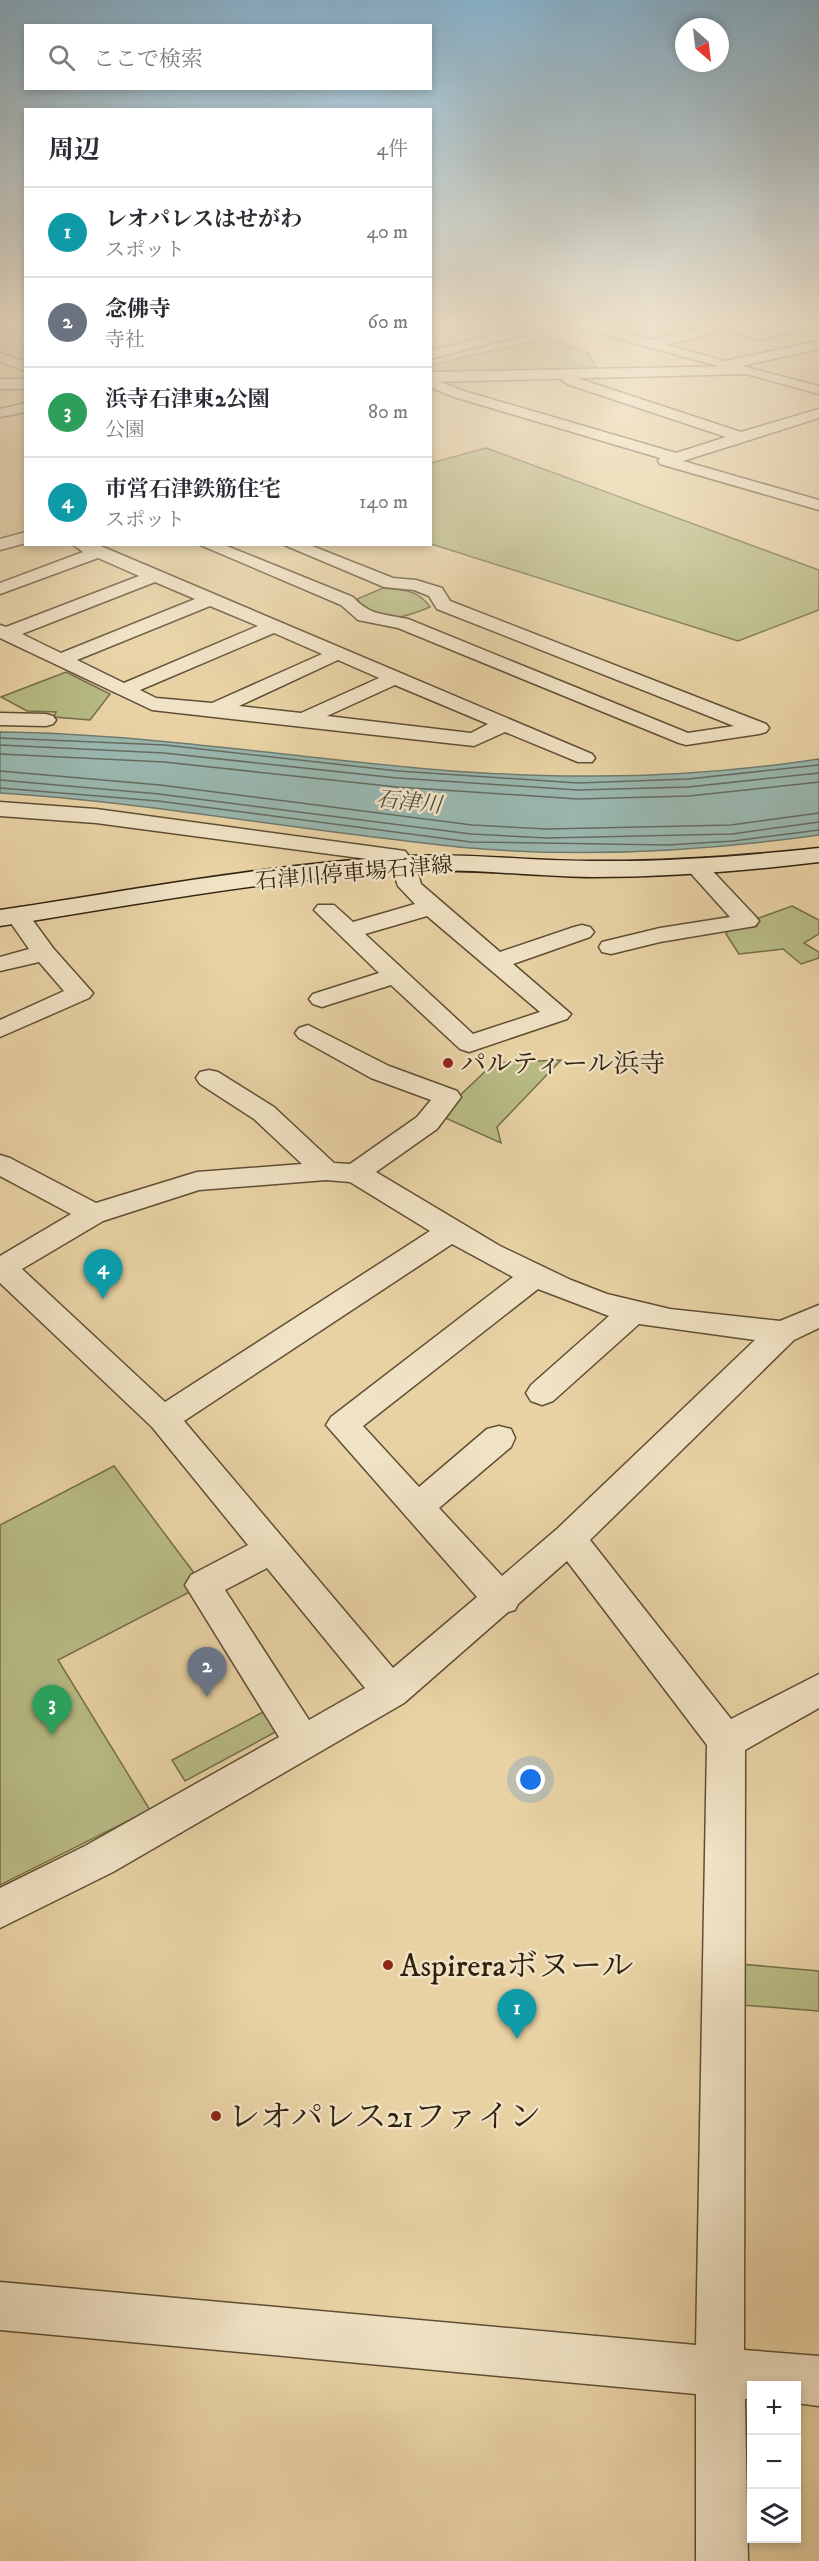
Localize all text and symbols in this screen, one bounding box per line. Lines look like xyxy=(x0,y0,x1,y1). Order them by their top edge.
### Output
north arrow xyxy=(675,18,729,72)
search box xyxy=(24,24,432,90)
icon: search xyxy=(45,41,78,74)
text: ここで検索 xyxy=(93,46,203,73)
text: 周辺 xyxy=(48,134,100,167)
text: 4件 xyxy=(376,137,408,162)
text: レオパレスはせがわ xyxy=(105,206,302,233)
text: 1 xyxy=(64,220,71,245)
text: 40 m xyxy=(366,220,408,245)
text: スポット xyxy=(105,238,185,263)
text: 念佛寺 xyxy=(105,296,171,323)
text: 2 xyxy=(63,310,72,335)
text: 60 m xyxy=(368,310,408,335)
text: 寺社 xyxy=(105,328,145,353)
text: 浜寺石津東2公園 xyxy=(105,386,270,413)
text: 3 xyxy=(64,400,71,425)
text: 80 m xyxy=(368,400,408,425)
text: 公園 xyxy=(105,418,145,443)
text: 市営石津鉄筋住宅 xyxy=(105,476,281,503)
text: 4 xyxy=(62,490,73,515)
text: 140 m xyxy=(359,490,408,515)
text: スポット xyxy=(105,508,185,533)
water label: 石津川 xyxy=(375,786,445,820)
street label: 石津川停車場石津線 xyxy=(254,851,454,896)
place label: パルティール浜寺 xyxy=(460,1048,665,1081)
marker: パルティール浜寺 xyxy=(441,1056,455,1070)
pin: 4 xyxy=(84,1250,122,1299)
pin: 2 xyxy=(188,1648,226,1697)
pin: 3 xyxy=(32,1686,72,1735)
your location xyxy=(516,1765,545,1794)
place label: Aspireraボヌール xyxy=(400,1947,633,1987)
marker: Aspireraボヌール xyxy=(381,1958,395,1972)
pin: 1 xyxy=(498,1990,536,2039)
place label: レオパレス21ファイン xyxy=(228,2098,541,2138)
marker: レオパレス21ファイン xyxy=(209,2109,223,2123)
map controls xyxy=(747,2381,801,2543)
button: + xyxy=(747,2381,801,2435)
button: − xyxy=(747,2435,801,2489)
button: layers xyxy=(747,2489,801,2543)

